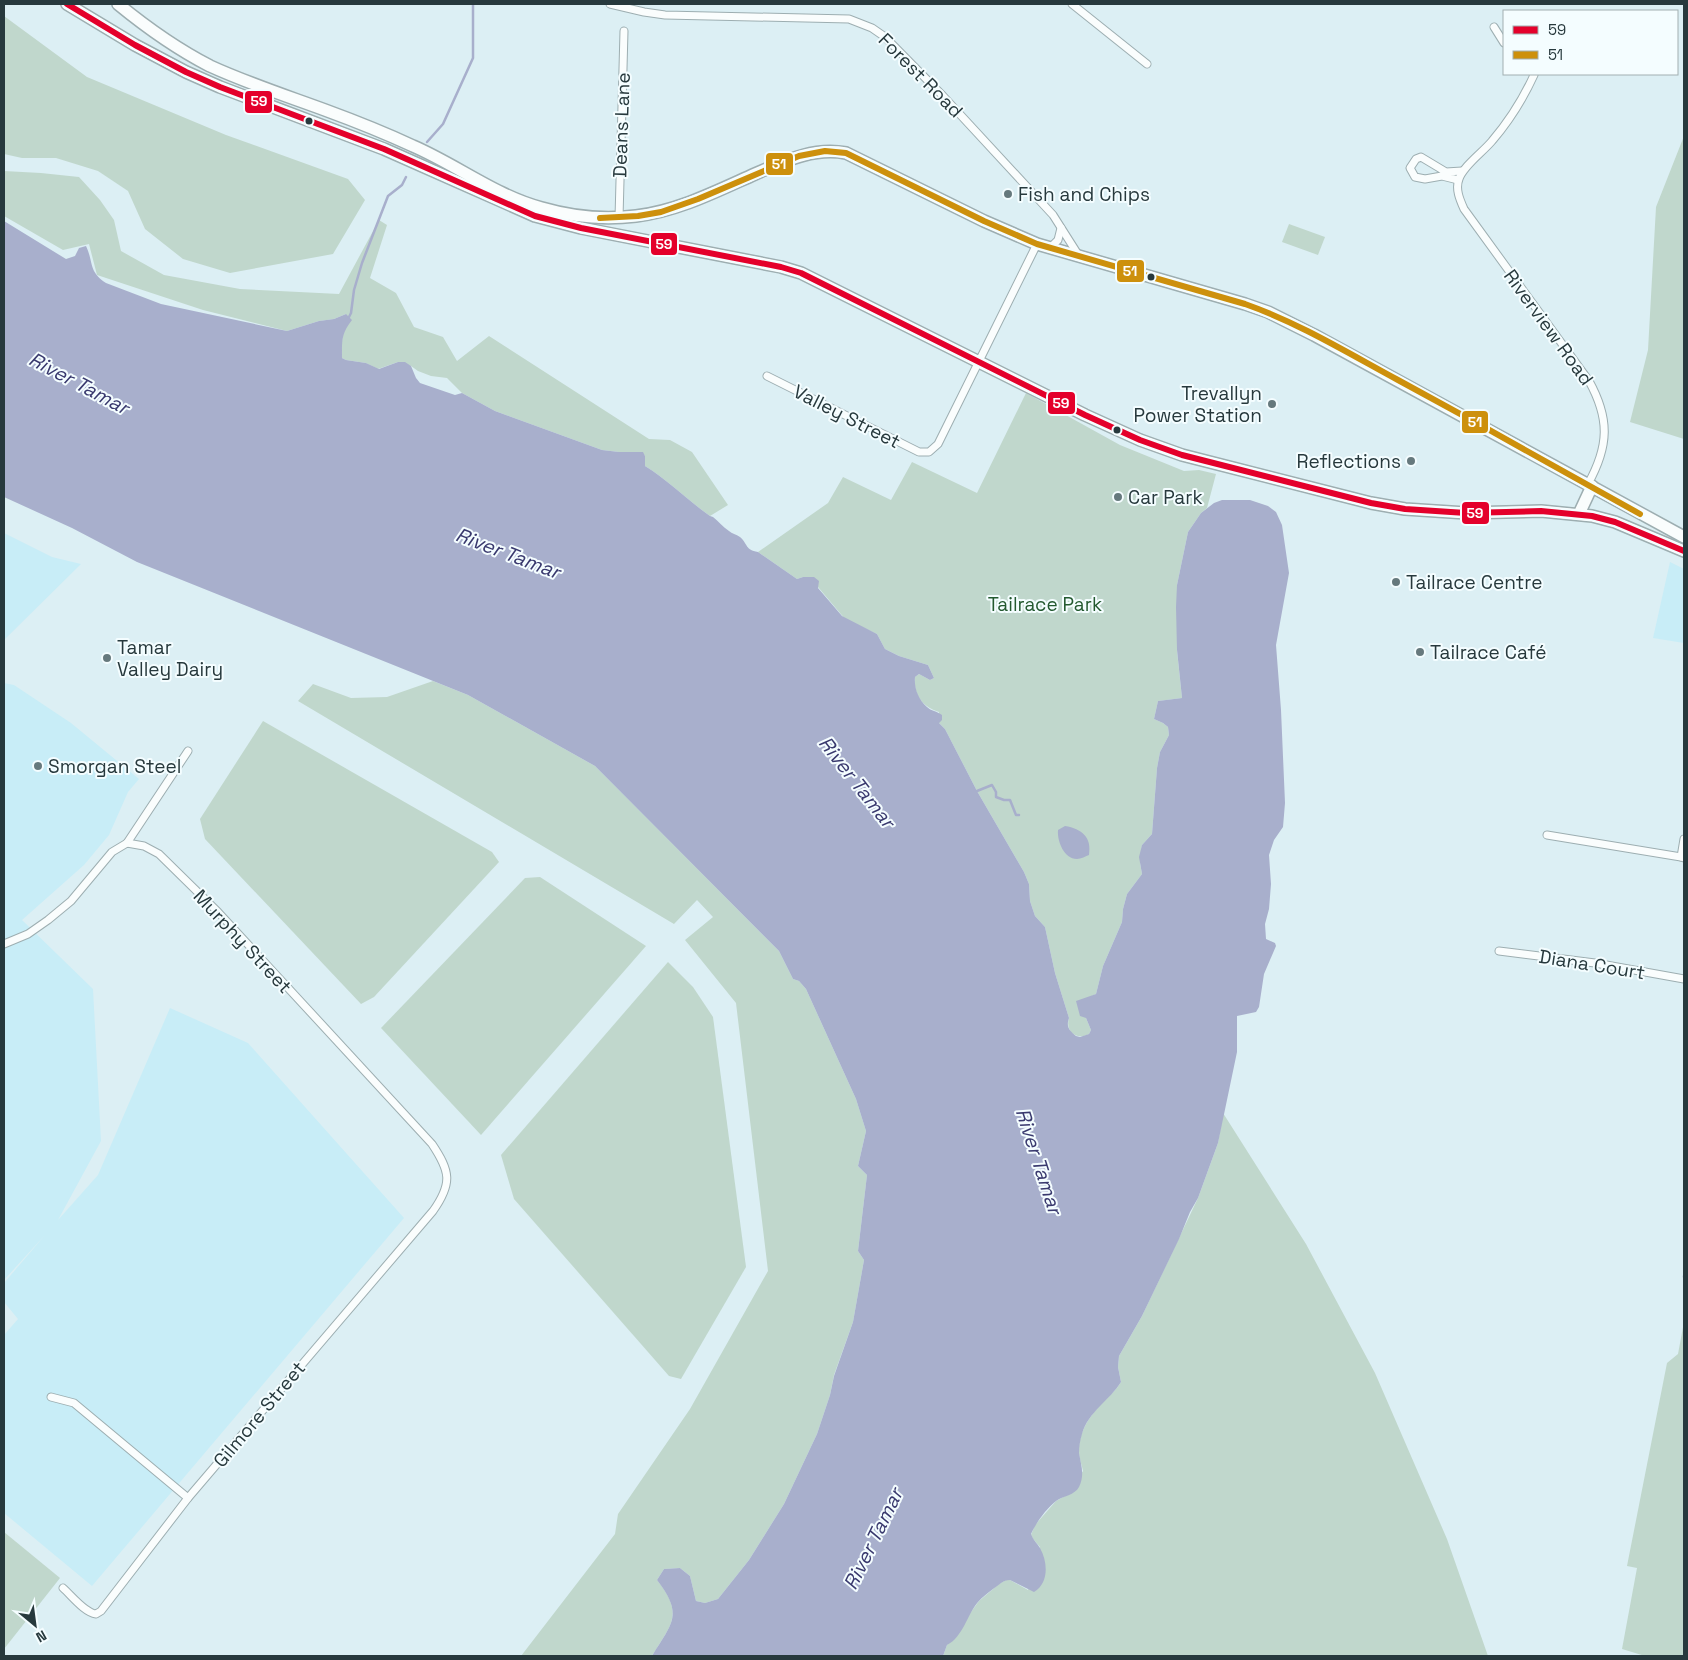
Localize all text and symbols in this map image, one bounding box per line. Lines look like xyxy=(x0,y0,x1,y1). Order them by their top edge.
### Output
legend xyxy=(1503,10,1678,75)
text: 59 xyxy=(1548,20,1566,39)
street label: Forest Road xyxy=(873,28,968,123)
text: 51 xyxy=(1548,45,1563,64)
street label: Deans Lane xyxy=(607,72,636,178)
line badge: 59 xyxy=(244,90,273,114)
text: 59 xyxy=(250,92,268,110)
unlabelled marker xyxy=(304,116,314,126)
line badge: 51 xyxy=(765,152,794,176)
text: 51 xyxy=(772,155,786,173)
place label: Fish and Chips xyxy=(1018,182,1150,207)
marker: Fish and Chips xyxy=(1002,188,1014,200)
line badge: 59 xyxy=(650,232,678,256)
text: 59 xyxy=(655,235,673,253)
line badge: 51 xyxy=(1116,259,1145,283)
text: 51 xyxy=(1123,262,1137,280)
street label: Riverview Road xyxy=(1498,264,1599,390)
unlabelled marker xyxy=(1146,272,1156,282)
water label: River Tamar xyxy=(24,346,136,421)
street label: Valley Street xyxy=(789,379,905,454)
place label: Trevallyn Power Station xyxy=(1134,381,1262,428)
line badge: 59 xyxy=(1047,391,1076,415)
text: 59 xyxy=(1052,394,1070,412)
marker: Trevallyn Power Station xyxy=(1266,398,1278,410)
line badge: 51 xyxy=(1461,410,1489,434)
text: 51 xyxy=(1468,413,1482,431)
unlabelled marker xyxy=(1112,425,1122,435)
place label: Reflections xyxy=(1297,449,1401,474)
marker: Reflections xyxy=(1405,455,1417,467)
place label: Car Park xyxy=(1128,485,1203,510)
marker: Car Park xyxy=(1112,491,1124,503)
line badge: 59 xyxy=(1461,501,1490,525)
text: 59 xyxy=(1466,504,1484,522)
water label: River Tamar xyxy=(452,521,566,586)
place label: Tailrace Centre xyxy=(1406,570,1542,595)
marker: Tailrace Centre xyxy=(1390,576,1402,588)
park label: Tailrace Park xyxy=(988,592,1102,617)
place label: Tamar Valley Dairy xyxy=(117,635,223,682)
place label: Tailrace Café xyxy=(1430,640,1546,665)
marker: Tailrace Café xyxy=(1414,646,1426,658)
marker: Tamar Valley Dairy xyxy=(101,652,113,664)
water label: River Tamar xyxy=(813,731,903,835)
place label: Smorgan Steel xyxy=(48,754,181,779)
marker: Smorgan Steel xyxy=(32,760,44,772)
street label: Murphy Street xyxy=(188,884,297,999)
street label: Diana Court xyxy=(1537,944,1647,985)
water label: River Tamar xyxy=(1010,1105,1069,1219)
street label: Gilmore Street xyxy=(208,1356,311,1473)
water label: River Tamar xyxy=(837,1482,910,1594)
north arrow xyxy=(10,1600,60,1650)
text: N xyxy=(33,1626,50,1647)

